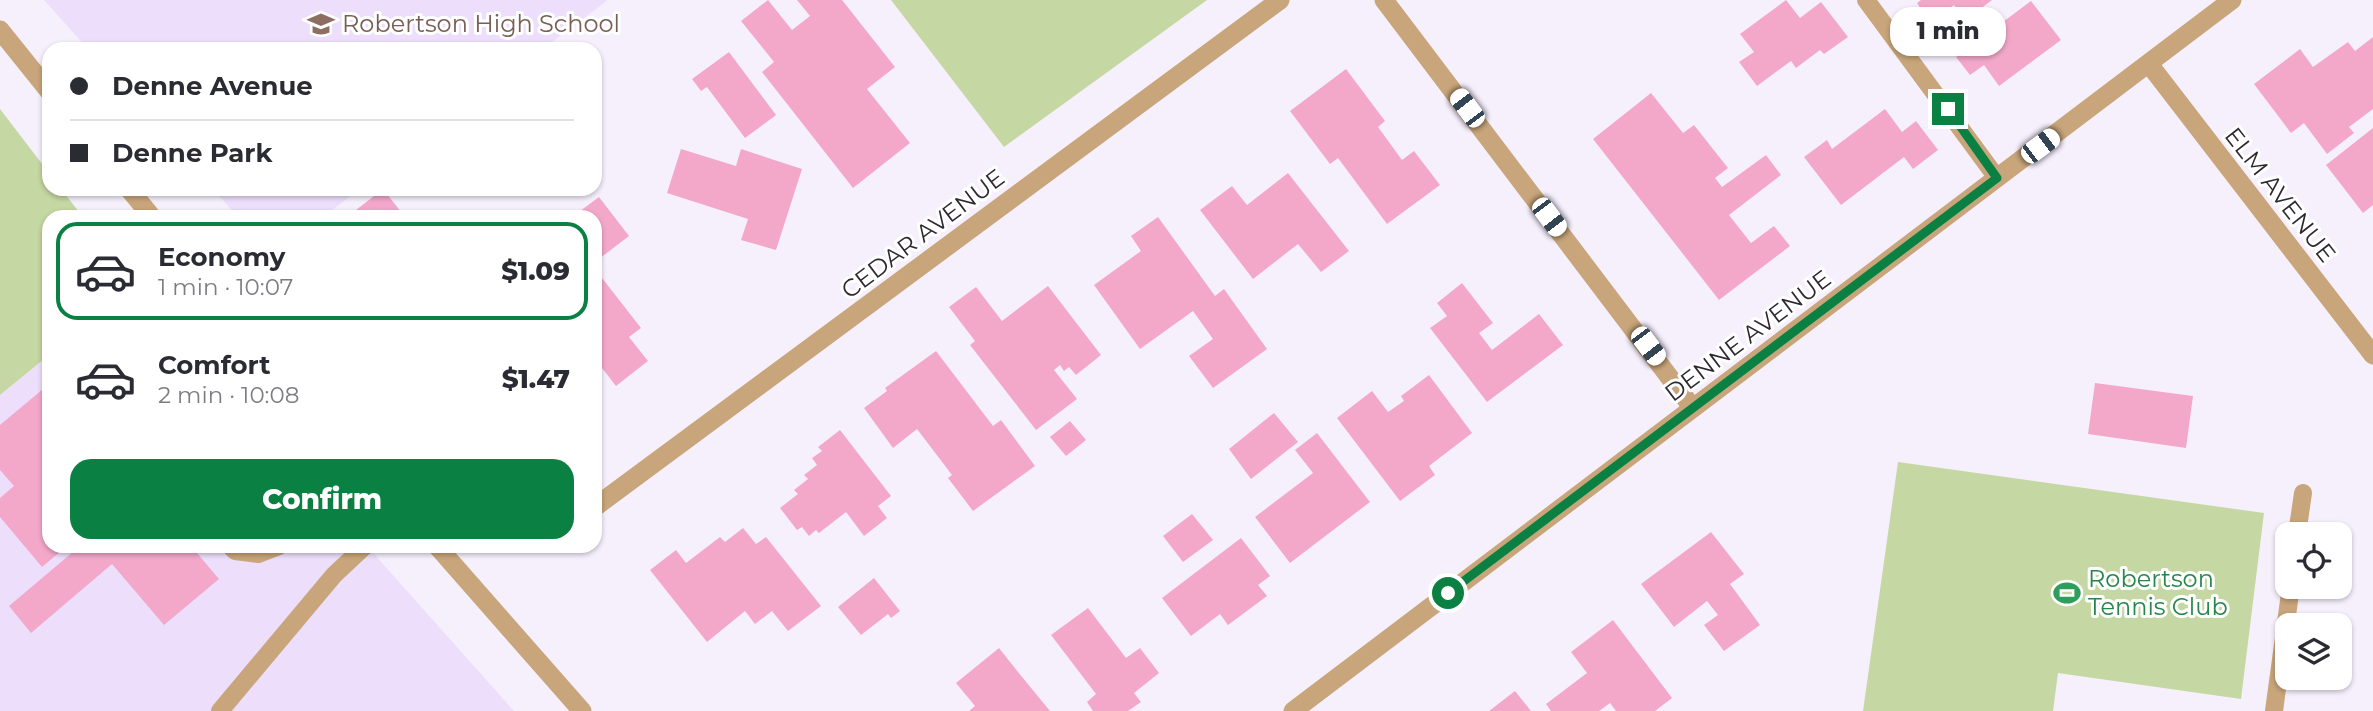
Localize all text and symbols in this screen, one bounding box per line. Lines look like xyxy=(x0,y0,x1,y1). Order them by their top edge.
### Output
callout: 1 min xyxy=(1890,7,2006,56)
school or university icon: Robertson High School xyxy=(306,9,336,39)
place label: Robertson High School xyxy=(342,9,620,38)
text: 1 min xyxy=(1916,17,1980,45)
text: Denne Avenue xyxy=(112,70,313,102)
car xyxy=(1446,85,1489,131)
route end xyxy=(1932,93,1964,125)
street label: ELM AVENUE xyxy=(2219,122,2342,268)
car xyxy=(2017,125,2064,167)
text: Denne Park xyxy=(112,137,273,169)
street label: CEDAR AVENUE xyxy=(835,163,1010,304)
car xyxy=(1528,194,1571,240)
icon: car xyxy=(74,240,137,303)
text: Economy xyxy=(158,241,285,273)
text: $1.09 xyxy=(501,255,570,287)
street label: DENNE AVENUE xyxy=(1659,264,1837,408)
text: 1 min · 10:07 xyxy=(158,273,293,301)
car xyxy=(1627,323,1670,369)
icon: car xyxy=(74,348,137,411)
text: Comfort xyxy=(158,349,270,381)
text: $1.47 xyxy=(502,363,570,395)
text: 2 min · 10:08 xyxy=(158,381,299,409)
button: Confirm xyxy=(70,459,574,539)
map controls xyxy=(2275,522,2352,690)
button: locate xyxy=(2275,522,2352,599)
place label: Robertson Tennis Club xyxy=(2088,564,2228,621)
route start xyxy=(1432,577,1464,609)
sports icon: Robertson Tennis Club xyxy=(2052,578,2082,608)
button: layers xyxy=(2275,613,2352,690)

